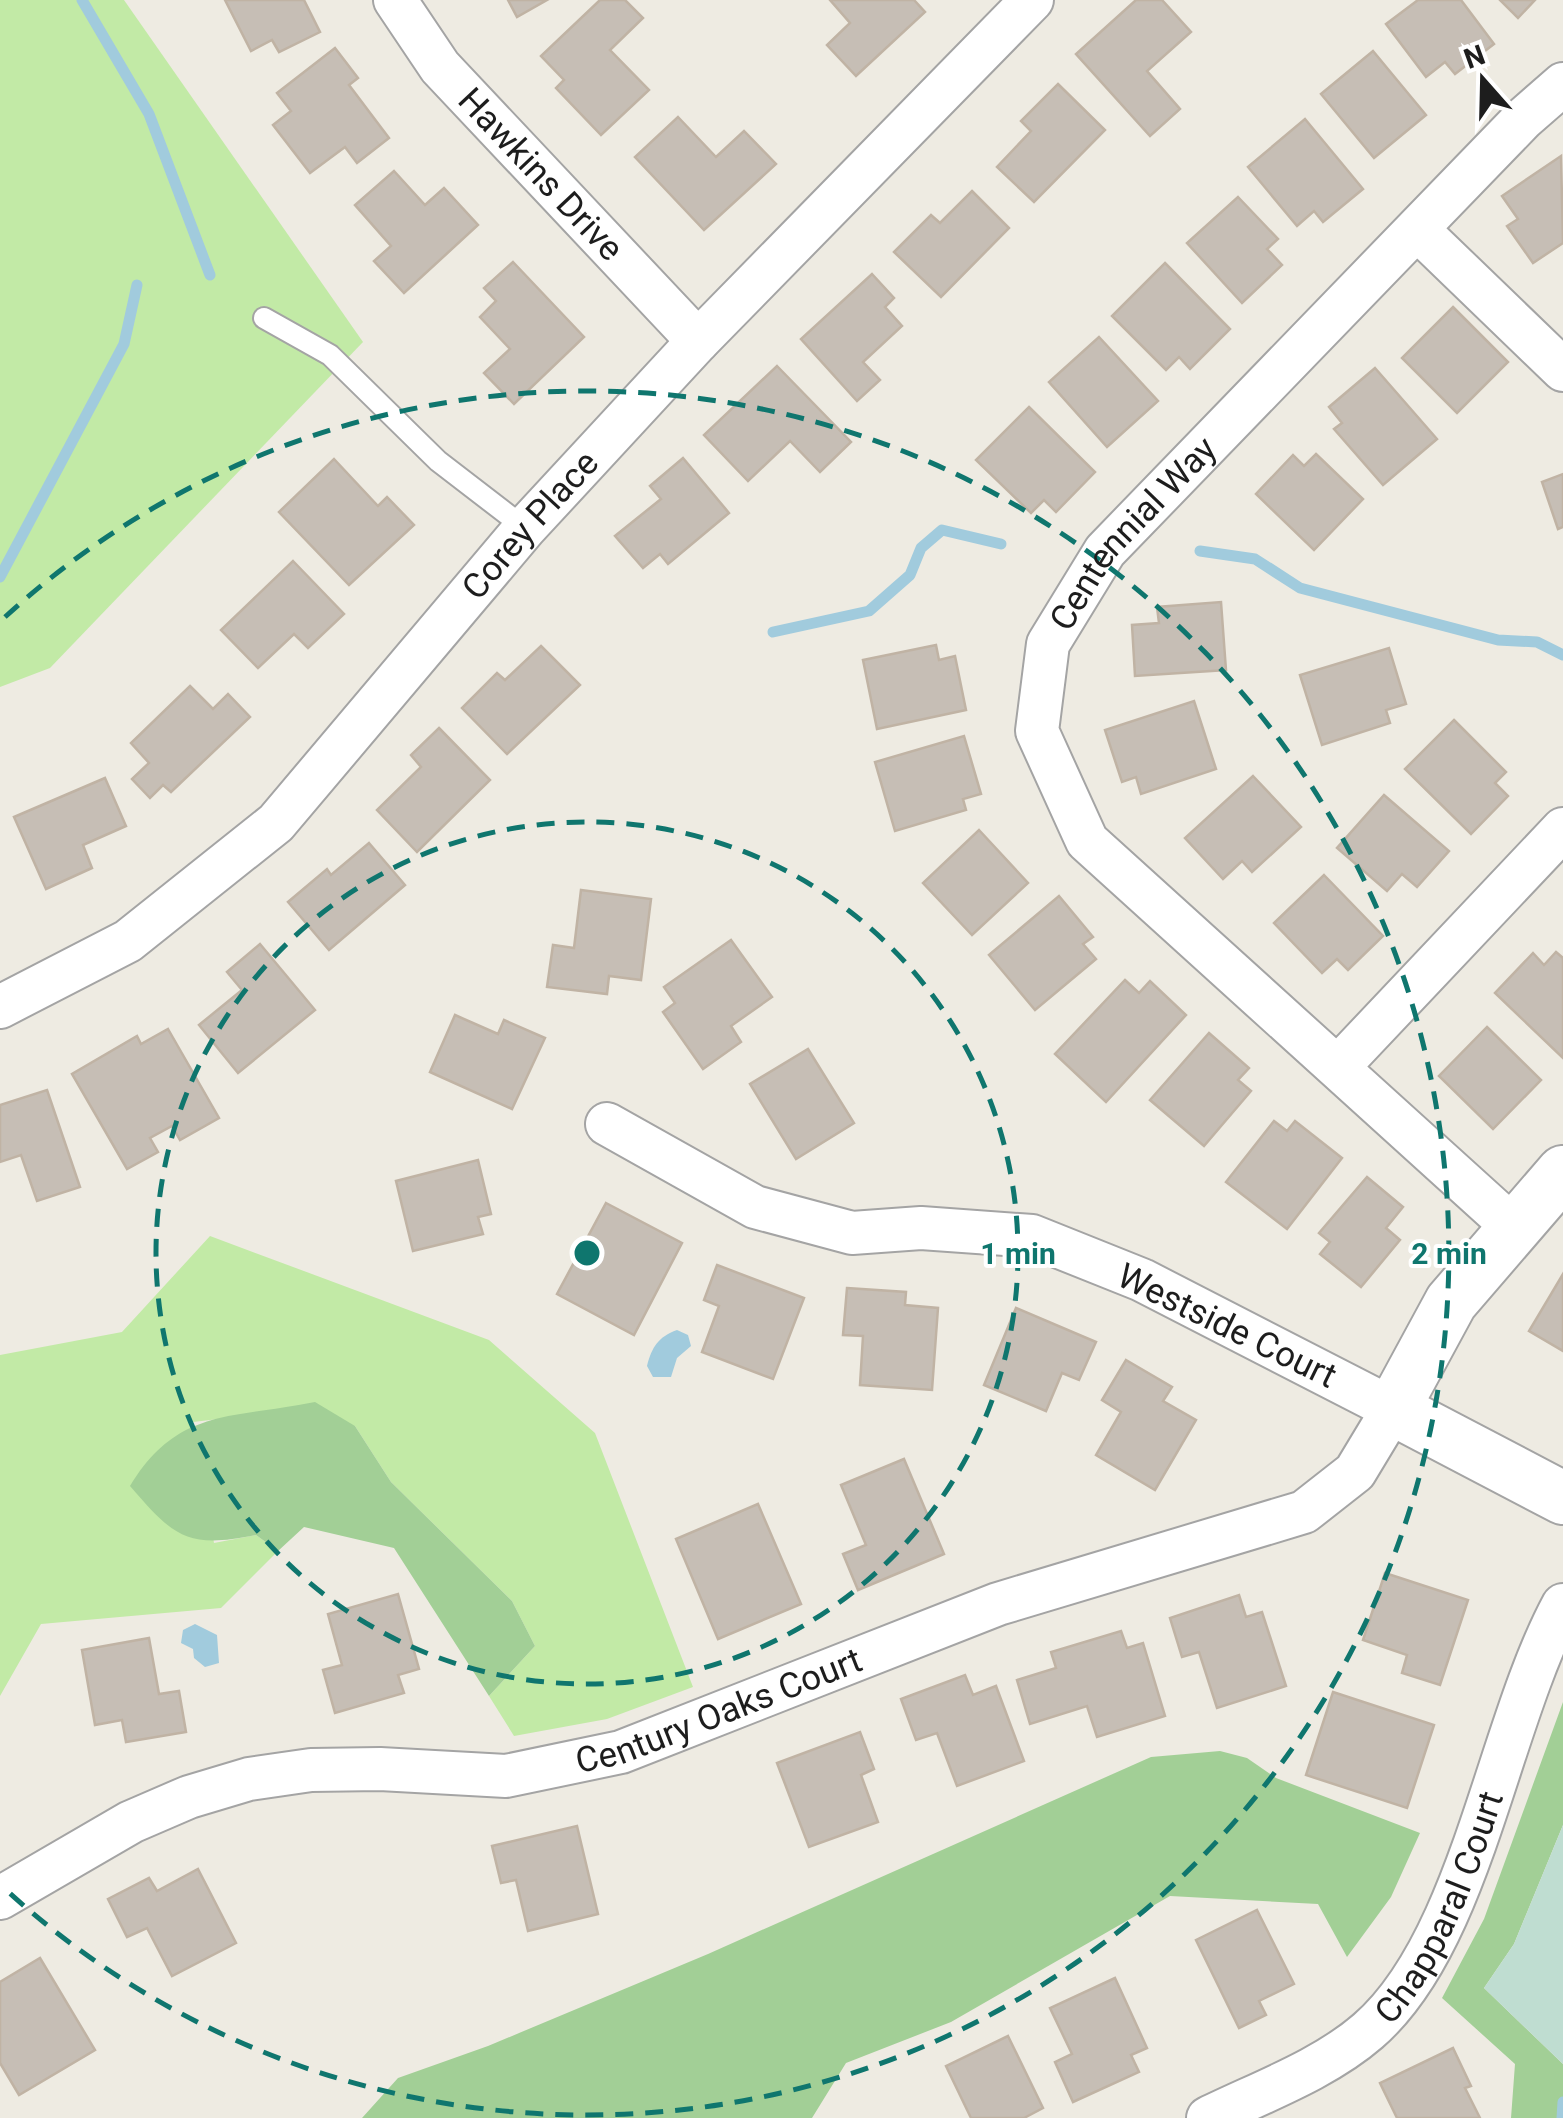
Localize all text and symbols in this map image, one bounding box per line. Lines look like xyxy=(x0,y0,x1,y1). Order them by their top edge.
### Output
north arrow xyxy=(1433,30,1533,130)
text: N xyxy=(1460,38,1490,76)
street label: Hawkins Drive xyxy=(450,80,632,269)
street label: Centennial Way xyxy=(1041,428,1225,638)
street label: Corey Place xyxy=(454,442,607,607)
centre of rings xyxy=(569,1235,605,1271)
text: 1 min xyxy=(980,1236,1056,1271)
text: 2 min xyxy=(1411,1236,1487,1271)
street label: Westside Court xyxy=(1111,1255,1343,1397)
street label: Century Oaks Court xyxy=(572,1639,868,1781)
street label: Chapparal Court xyxy=(1366,1786,1512,2032)

